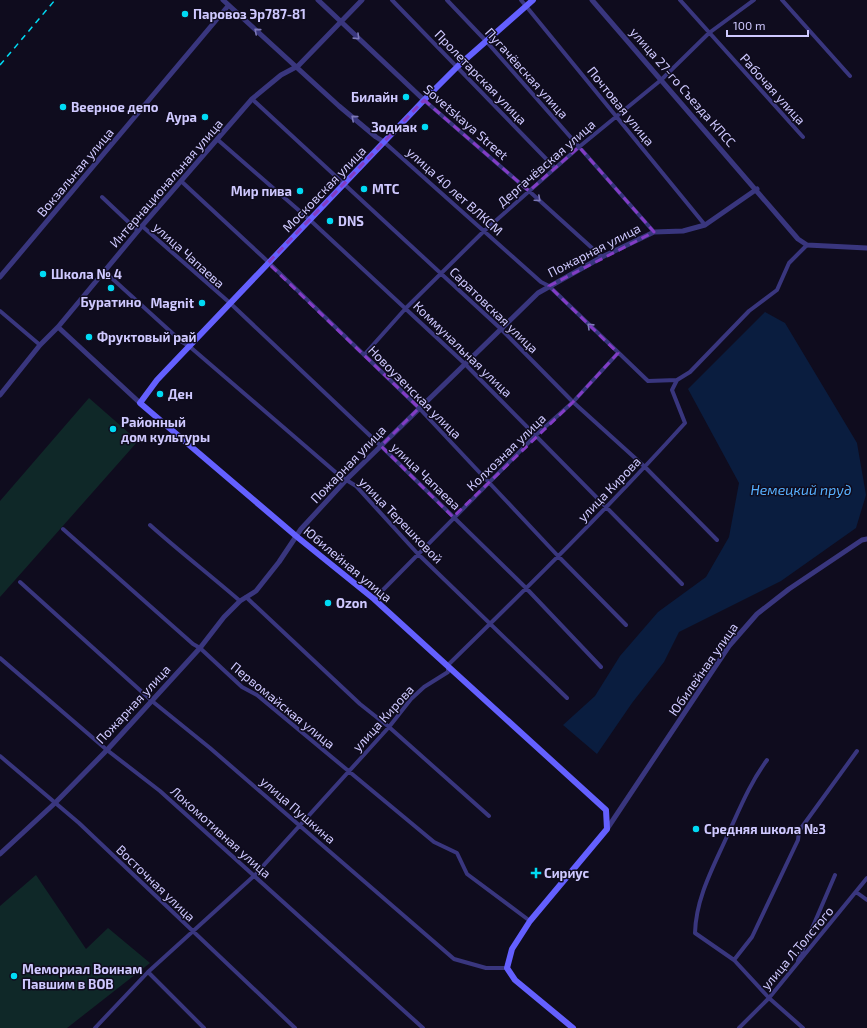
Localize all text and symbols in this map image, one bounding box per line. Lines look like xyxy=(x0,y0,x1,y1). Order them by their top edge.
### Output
place label: Паровоз Эр787-81 xyxy=(193,6,306,22)
marker: Паровоз Эр787-81 xyxy=(180,9,190,19)
scale bar xyxy=(727,12,808,38)
text: 100 m xyxy=(733,18,765,32)
street label: Пугачёвская улица xyxy=(482,24,572,122)
street label: улица 27-го Съезда КПСС xyxy=(627,24,739,150)
street label: Пролетарская улица xyxy=(432,26,530,128)
one-way arrow xyxy=(254,28,262,36)
one-way arrow xyxy=(352,32,360,39)
street label: Рабочая улица xyxy=(737,50,809,128)
street label: Почтовая улица xyxy=(584,63,658,149)
street label: Sovetskaya Street xyxy=(420,81,512,163)
place label: Билайн xyxy=(351,89,398,105)
marker: Билайн xyxy=(401,92,411,102)
place label: Веерное депо xyxy=(71,99,159,115)
marker: Веерное депо xyxy=(58,102,68,112)
place label: Аура xyxy=(166,109,197,125)
marker: Аура xyxy=(200,112,210,122)
one-way arrow xyxy=(351,115,358,122)
street label: Интернациональная улица xyxy=(106,116,226,250)
street label: Дергачёвская улица xyxy=(494,116,598,210)
place label: Зодиак xyxy=(371,119,418,135)
marker: Зодиак xyxy=(420,122,430,132)
street label: Вокзальная улица xyxy=(33,124,117,220)
street label: Московская улица xyxy=(279,143,369,235)
street label: улица 40 лет ВЛКСМ xyxy=(403,143,507,239)
place label: МТС xyxy=(372,181,400,197)
place label: Мир пива xyxy=(231,183,292,199)
marker: МТС xyxy=(359,184,369,194)
marker: Мир пива xyxy=(295,186,305,196)
one-way arrow xyxy=(533,194,541,202)
place label: DNS xyxy=(338,213,364,229)
marker: DNS xyxy=(325,216,335,226)
street label: улица Чапаева xyxy=(150,219,228,291)
street label: Пожарная улица xyxy=(545,220,643,280)
street label: Саратовская улица xyxy=(446,264,542,356)
place label: Школа № 4 xyxy=(51,266,122,282)
marker: Школа № 4 xyxy=(38,269,48,279)
marker: Буратино xyxy=(106,283,116,293)
place label: Буратино xyxy=(81,294,142,310)
place label: Magnit xyxy=(150,295,195,311)
marker: Magnit xyxy=(197,298,207,308)
street label: Коммунальная улица xyxy=(410,298,516,400)
one-way arrow xyxy=(587,323,595,331)
place label: Фруктовый рай xyxy=(97,329,196,345)
marker: Фруктовый рай xyxy=(84,332,94,342)
street label: Новоузенская улица xyxy=(365,342,465,442)
place label: Ден xyxy=(168,386,193,402)
marker: Ден xyxy=(155,389,165,399)
street label: Колхозная улица xyxy=(463,410,549,494)
place label: Районный дом культуры xyxy=(121,414,210,445)
street label: Пожарная улица xyxy=(307,422,389,506)
marker: Районный дом культуры xyxy=(108,424,118,434)
street label: улица Чапаева xyxy=(388,439,464,513)
street label: улица Кирова xyxy=(574,453,644,525)
street label: улица Терешковой xyxy=(356,473,446,567)
water label: Немецкий пруд xyxy=(750,481,852,498)
street label: Юбилейная улица xyxy=(301,522,395,606)
place label: Ozon xyxy=(336,595,367,611)
marker: Ozon xyxy=(323,598,333,608)
street label: Юбилейная улица xyxy=(665,619,741,719)
street label: Первомайская улица xyxy=(228,658,338,752)
street label: Пожарная улица xyxy=(92,661,174,747)
street label: улица Кирова xyxy=(349,681,417,755)
street label: улица Пушкина xyxy=(257,773,339,847)
street label: Локомотивная улица xyxy=(168,783,274,881)
place label: Средняя школа №3 xyxy=(704,821,826,837)
marker: Средняя школа №3 xyxy=(691,824,701,834)
street label: Восточная улица xyxy=(113,841,199,925)
place label: Сириус xyxy=(544,865,590,881)
marker: Сириус xyxy=(531,868,541,878)
street label: улица Л.Толстого xyxy=(757,903,837,993)
place label: Мемориал Воинам Павшим в ВОВ xyxy=(22,961,142,992)
marker: Мемориал Воинам Павшим в ВОВ xyxy=(9,971,19,981)

